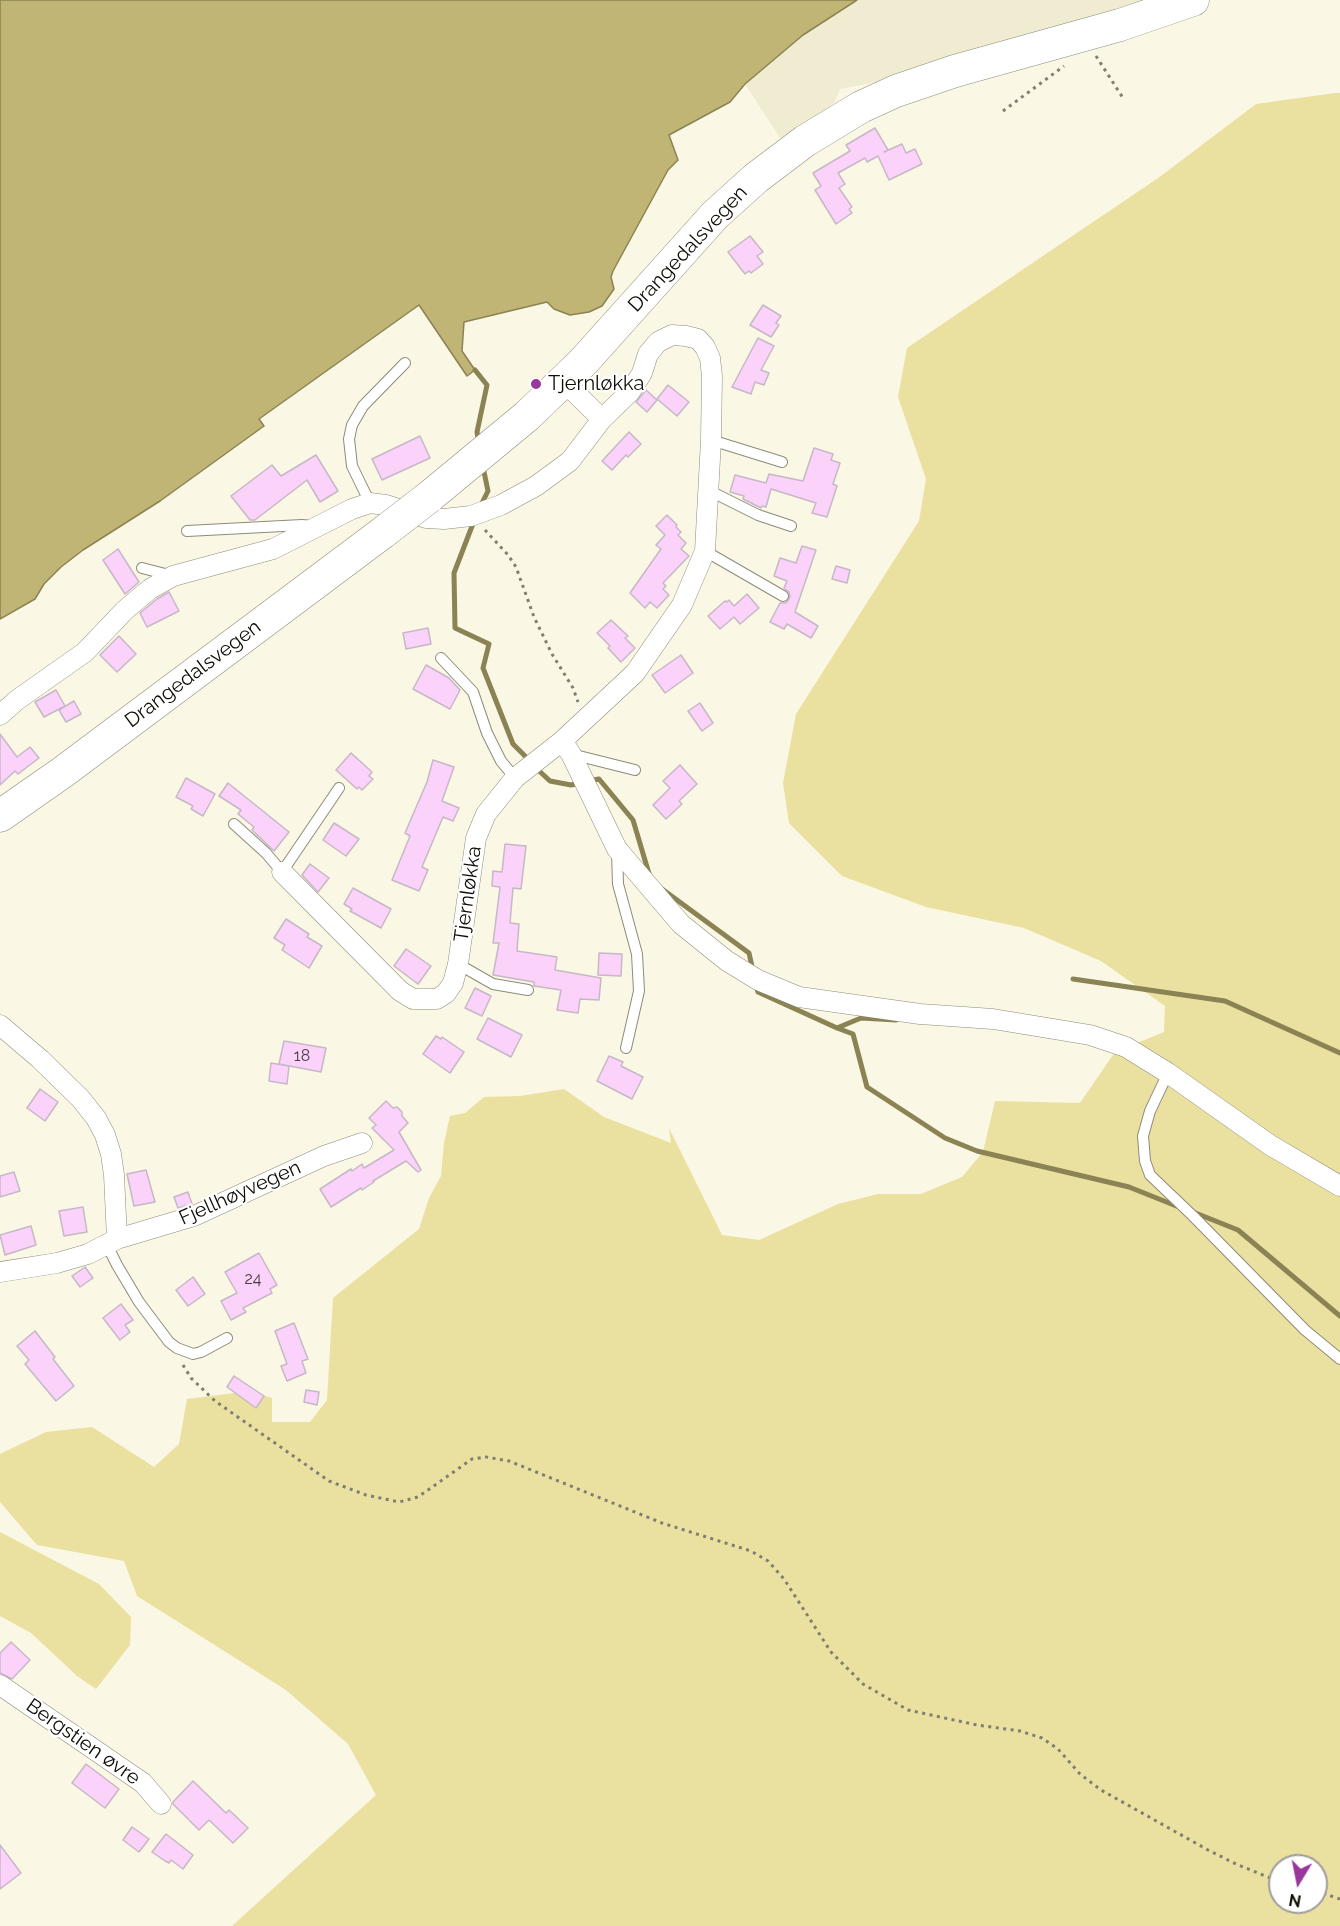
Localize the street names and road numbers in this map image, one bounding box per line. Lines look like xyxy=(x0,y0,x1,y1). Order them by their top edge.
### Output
street label: Drangedalsvegen xyxy=(623,181,753,317)
street label: Drangedalsvegen xyxy=(120,615,266,733)
street label: Tjernløkka xyxy=(449,845,487,943)
street label: Fjellhøyvegen xyxy=(175,1155,305,1231)
street label: Bergstien øvre xyxy=(21,1694,145,1790)

